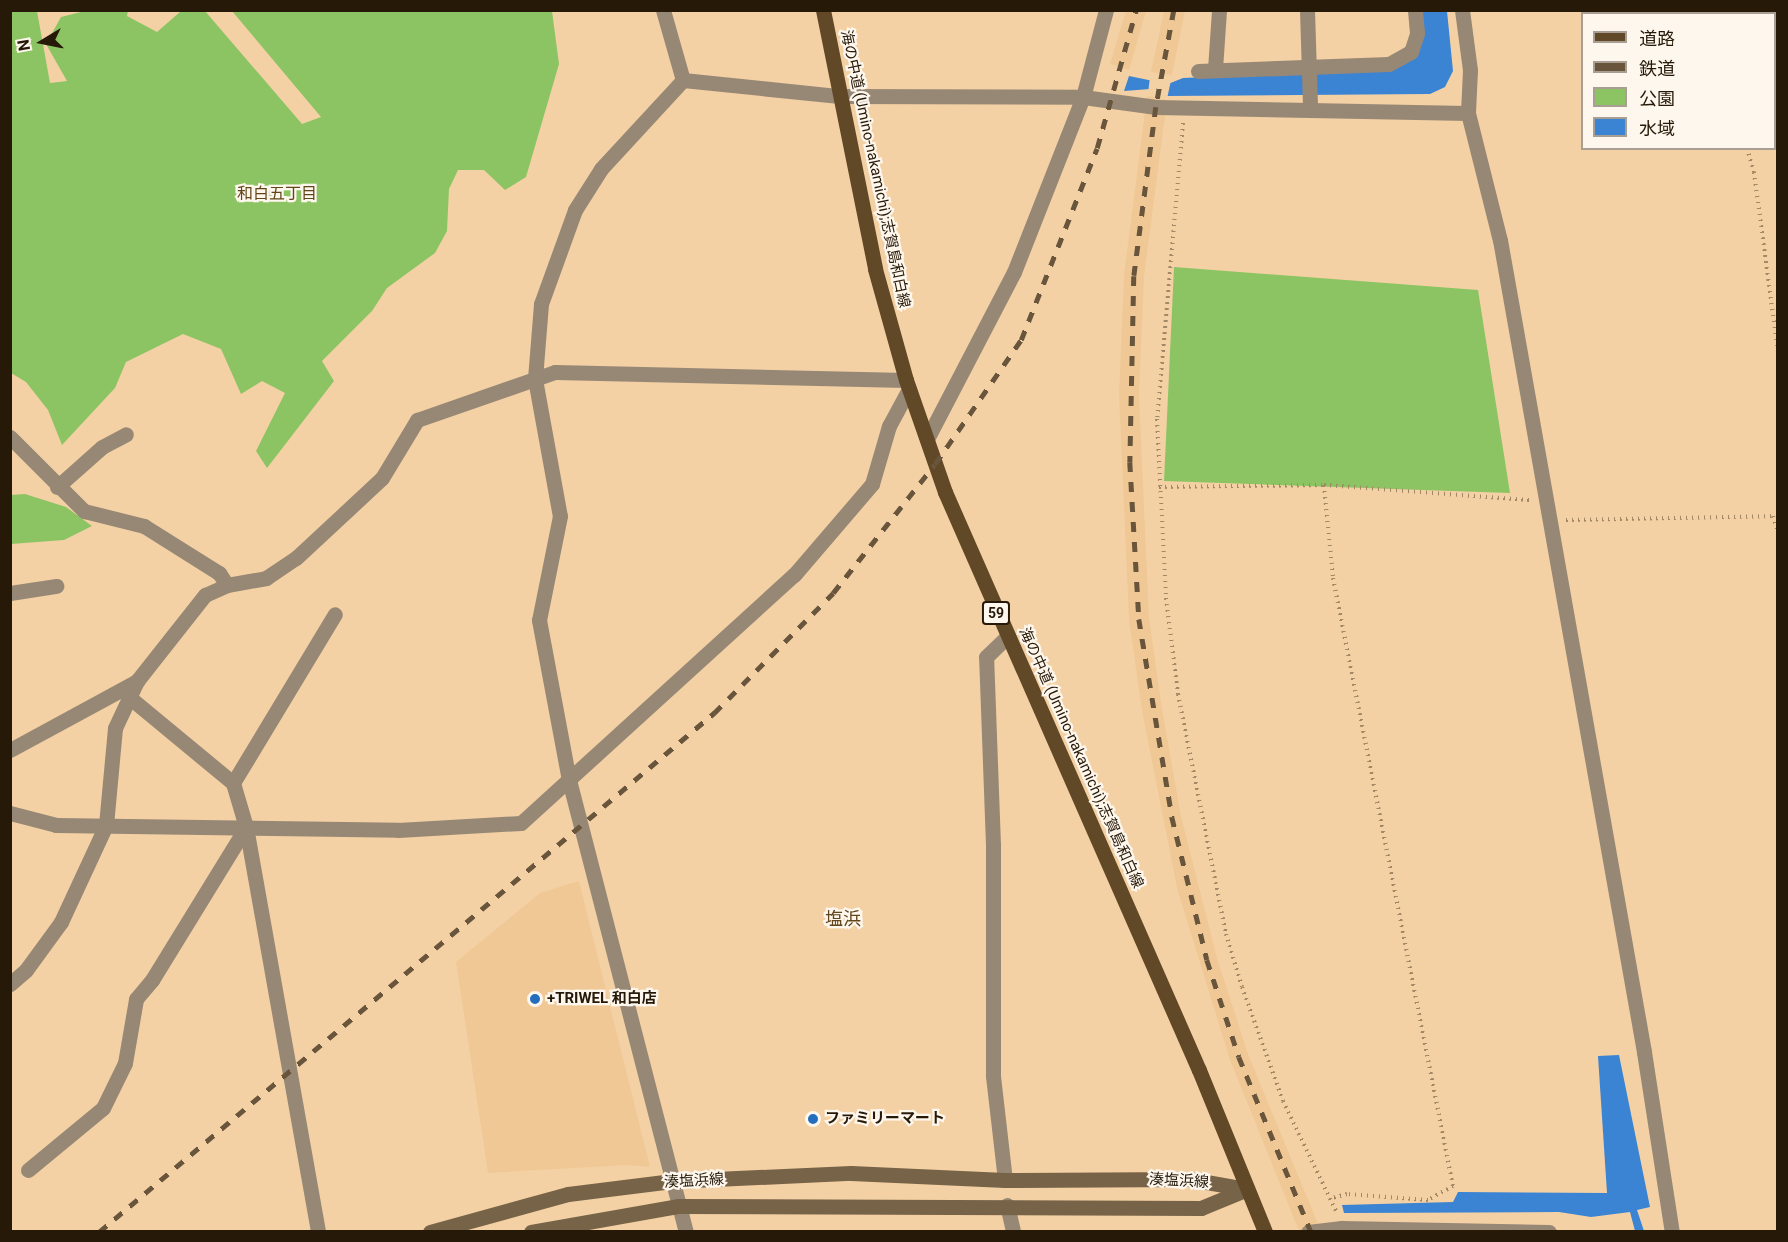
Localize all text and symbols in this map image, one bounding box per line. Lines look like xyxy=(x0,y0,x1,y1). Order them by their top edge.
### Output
north arrow xyxy=(12,12,72,72)
legend xyxy=(1581,12,1776,150)
street label: 海の中道 (Umino-nakamichi);志賀島和白線 xyxy=(837,28,913,310)
text: 道路 xyxy=(1639,28,1675,49)
text: N xyxy=(13,38,34,52)
text: 鉄道 xyxy=(1639,58,1675,79)
text: 公園 xyxy=(1639,88,1675,109)
text: 水域 xyxy=(1639,118,1675,139)
district label: 和白五丁目 xyxy=(237,184,317,204)
road number: 59 xyxy=(981,602,1011,624)
street label: 海の中道 (Umino-nakamichi);志賀島和白線 xyxy=(1015,625,1147,891)
district label: 塩浜 xyxy=(825,908,861,930)
place label: +TRIWEL 和白店 xyxy=(547,990,657,1008)
marker: +TRIWEL 和白店 xyxy=(528,992,542,1006)
place label: ファミリーマート xyxy=(825,1110,945,1128)
marker: ファミリーマート xyxy=(806,1112,820,1126)
street label: 湊塩浜線 xyxy=(664,1170,724,1192)
street label: 湊塩浜線 xyxy=(1149,1170,1209,1192)

